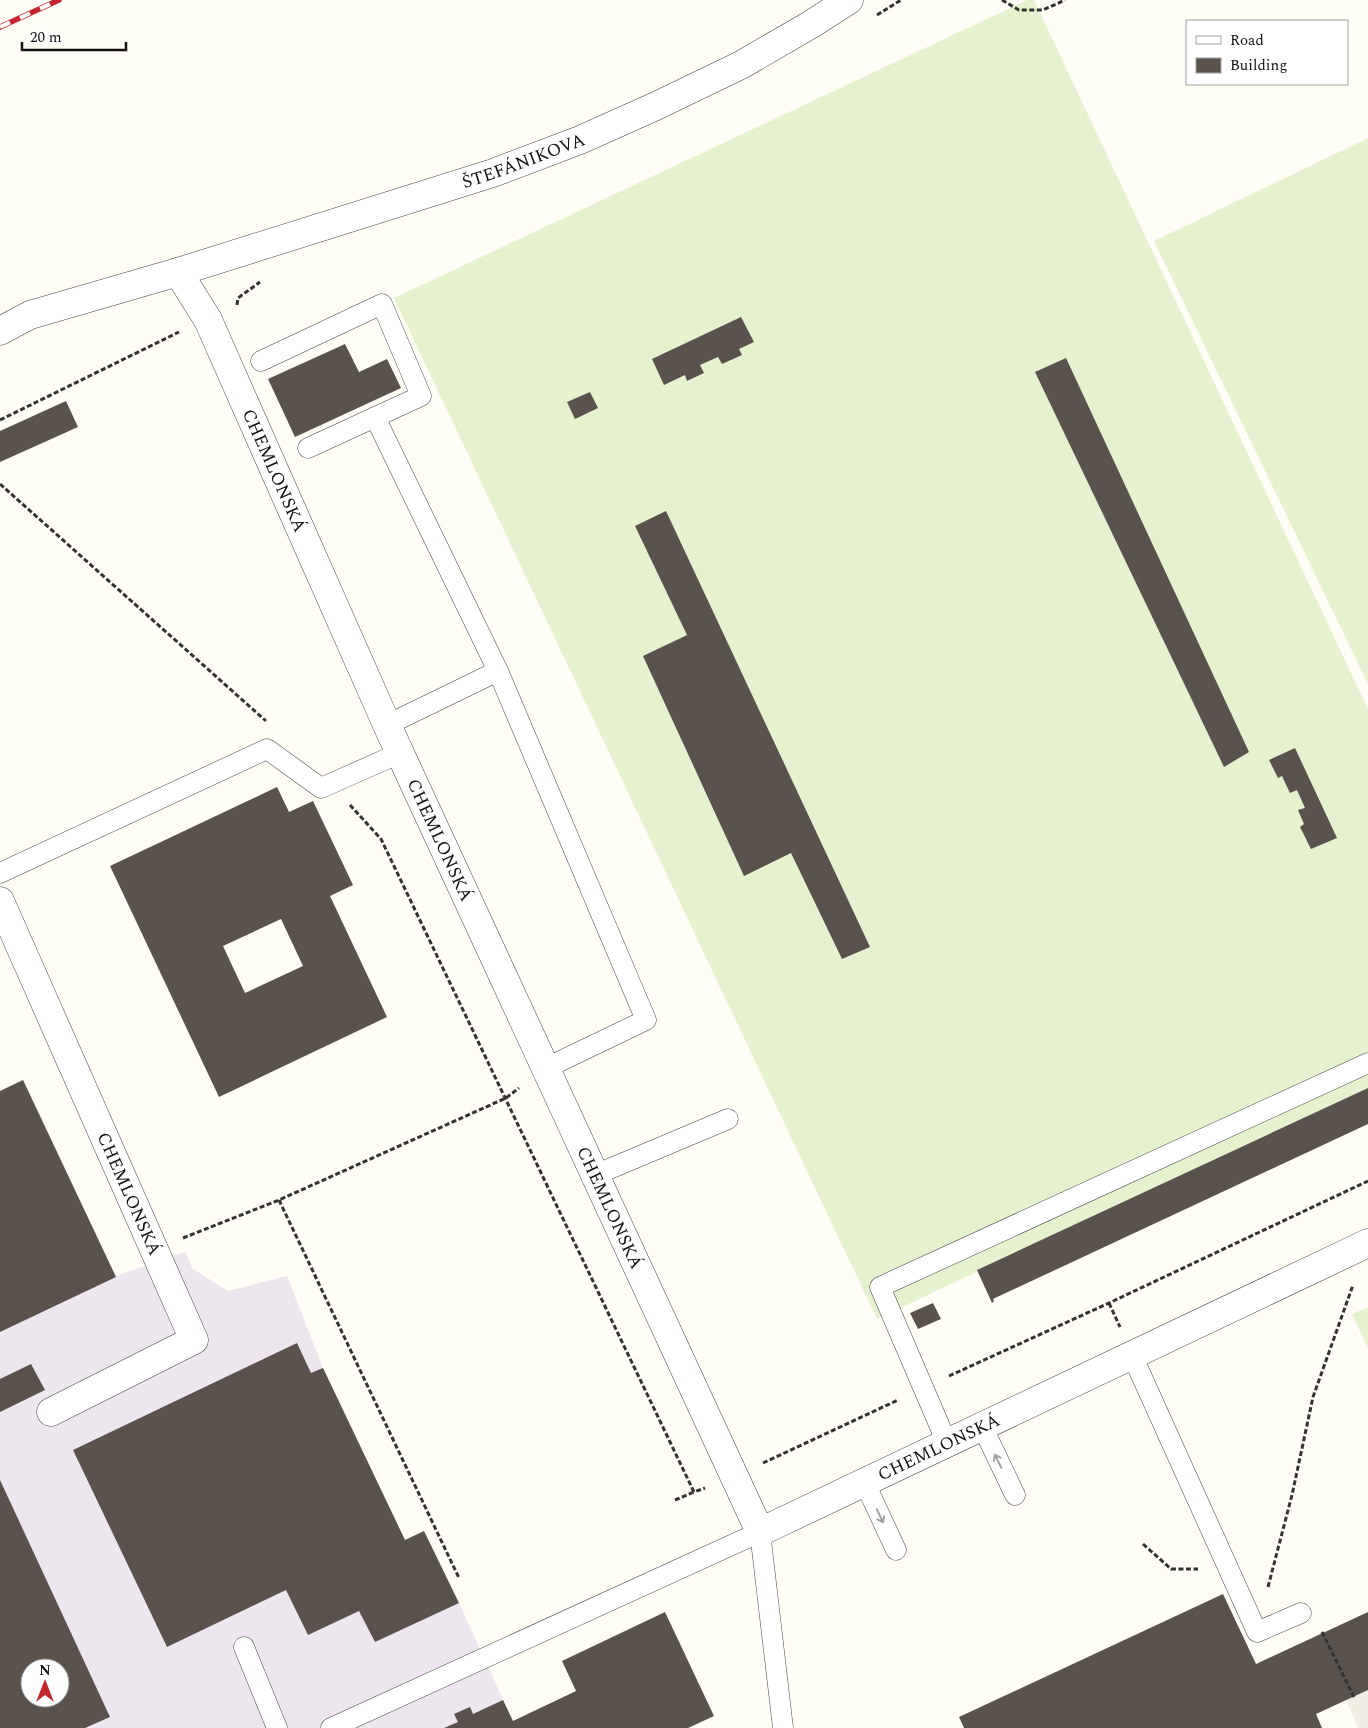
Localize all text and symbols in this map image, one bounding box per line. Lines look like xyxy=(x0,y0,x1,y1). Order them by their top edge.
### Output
scale bar xyxy=(22,20,126,52)
legend xyxy=(1186,20,1348,85)
text: 20 m xyxy=(30,26,62,49)
text: Road xyxy=(1230,29,1264,52)
text: Building xyxy=(1230,54,1287,77)
street label: ŠTEFÁNIKOVA xyxy=(459,126,589,196)
street label: CHEMLONSKÁ xyxy=(235,405,313,537)
street label: CHEMLONSKÁ xyxy=(400,774,480,906)
street label: CHEMLONSKÁ xyxy=(90,1128,168,1260)
street label: CHEMLONSKÁ xyxy=(570,1142,650,1274)
street label: CHEMLONSKÁ xyxy=(873,1407,1004,1488)
one-way arrow xyxy=(993,1454,1003,1469)
one-way arrow xyxy=(875,1508,885,1523)
north arrow xyxy=(20,1658,70,1708)
text: N xyxy=(39,1660,51,1681)

